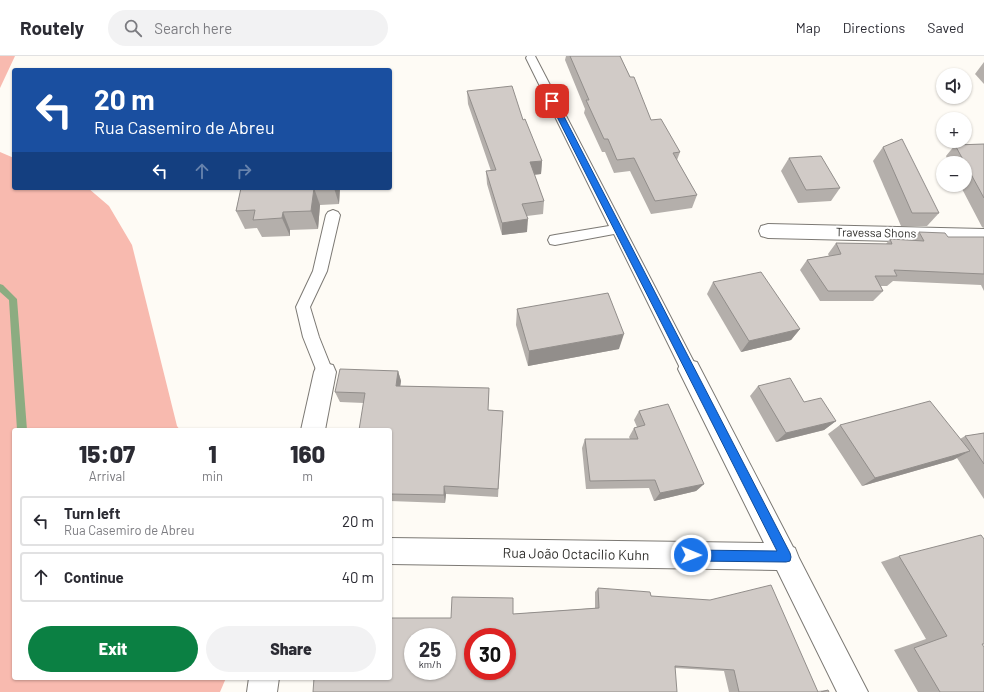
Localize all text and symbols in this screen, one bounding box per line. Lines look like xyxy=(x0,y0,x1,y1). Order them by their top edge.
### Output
search box xyxy=(108,10,388,46)
text: Routely xyxy=(20,16,84,39)
icon: search xyxy=(122,17,144,39)
text: Search here xyxy=(154,19,232,37)
text: Map xyxy=(796,19,821,36)
text: Directions xyxy=(843,19,905,36)
text: Saved xyxy=(927,19,964,36)
map controls xyxy=(936,68,972,192)
button: sound xyxy=(936,68,972,104)
text: 20 m xyxy=(94,82,155,116)
icon: left xyxy=(28,84,80,136)
pin xyxy=(535,84,569,118)
icon: arrive xyxy=(541,90,563,112)
button: + xyxy=(936,112,972,148)
text: Rua Casemiro de Abreu xyxy=(94,116,275,138)
button: − xyxy=(936,156,972,192)
icon: left xyxy=(149,160,171,182)
icon: ahead xyxy=(191,160,213,182)
icon: right xyxy=(233,160,255,182)
street label: Travessa Shons xyxy=(836,224,917,240)
text: 15:07 xyxy=(79,439,135,468)
text: 1 xyxy=(208,439,217,468)
text: 160 xyxy=(290,439,325,468)
text: Arrival xyxy=(89,468,125,484)
text: min xyxy=(202,468,223,484)
text: m xyxy=(302,468,313,484)
text: Turn left xyxy=(64,504,120,522)
icon: left xyxy=(30,510,52,532)
text: 20 m xyxy=(342,512,374,530)
text: Rua Casemiro de Abreu xyxy=(64,522,194,538)
position arrow xyxy=(670,534,712,576)
street label: Rua João Octacilio Kuhn xyxy=(503,544,649,563)
icon: ahead xyxy=(30,566,52,588)
text: Continue xyxy=(64,568,124,586)
text: 40 m xyxy=(342,568,374,586)
button: Exit xyxy=(28,626,198,672)
button: Share xyxy=(206,626,376,672)
speed limit sign: 30 xyxy=(464,628,516,680)
text: 25 xyxy=(419,637,441,661)
text: km/h xyxy=(419,658,441,670)

